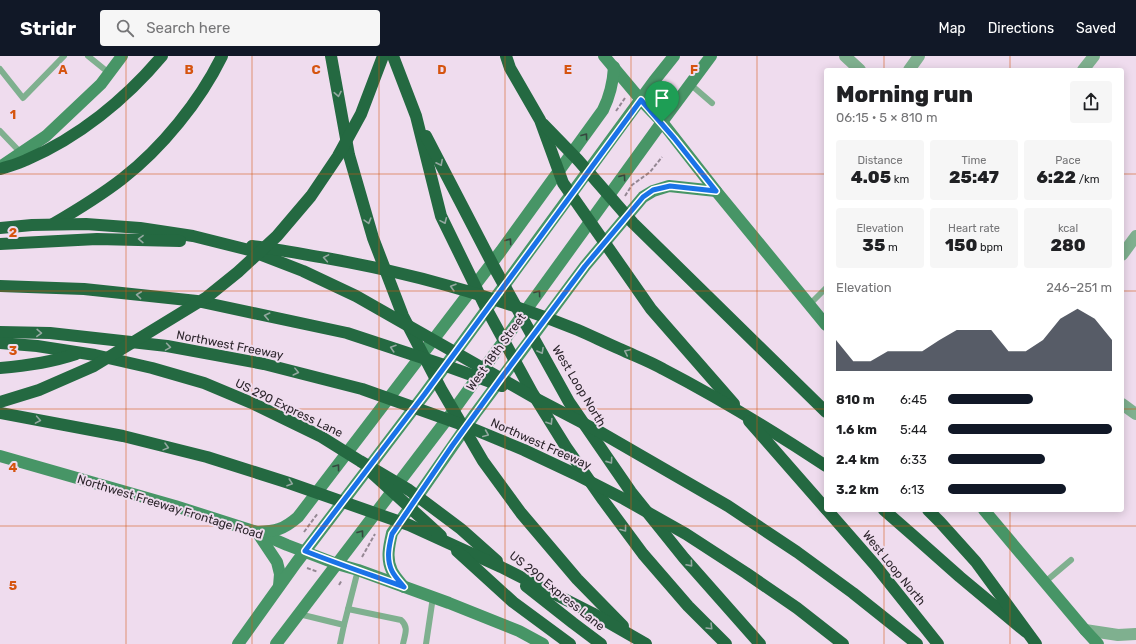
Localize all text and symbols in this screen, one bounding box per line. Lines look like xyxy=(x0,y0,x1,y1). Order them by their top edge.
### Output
search box xyxy=(100,10,380,46)
text: Stridr xyxy=(20,17,76,40)
icon: search xyxy=(114,17,136,39)
text: Search here xyxy=(146,19,230,37)
text: Map xyxy=(939,20,966,37)
text: Directions xyxy=(988,20,1054,37)
text: Saved xyxy=(1076,20,1116,37)
text: A xyxy=(58,62,68,77)
text: B xyxy=(184,62,194,77)
text: C xyxy=(311,62,321,77)
text: D xyxy=(437,62,447,77)
text: E xyxy=(564,62,572,77)
text: F xyxy=(690,62,698,77)
pin xyxy=(645,81,679,122)
text: Morning run xyxy=(836,81,973,108)
button: share xyxy=(1070,81,1112,123)
icon: arrive xyxy=(651,87,673,109)
one-way arrow xyxy=(333,91,341,97)
text: 1 xyxy=(10,107,16,122)
text: 06:15 · 5 × 810 m xyxy=(836,110,938,125)
one-way arrow xyxy=(580,133,588,140)
text: Distance xyxy=(857,154,903,167)
text: Time xyxy=(962,154,986,167)
text: Pace xyxy=(1055,154,1081,167)
one-way arrow xyxy=(435,159,442,166)
text: 4.05 xyxy=(851,167,891,187)
text: 25:47 xyxy=(949,167,999,187)
text: 6:22 xyxy=(1036,167,1076,187)
text: km xyxy=(891,173,909,186)
text: /km xyxy=(1076,173,1100,186)
one-way arrow xyxy=(618,174,625,181)
one-way arrow xyxy=(439,216,447,224)
one-way arrow xyxy=(363,217,372,224)
text: Elevation xyxy=(856,222,904,235)
text: Heart rate xyxy=(948,222,1000,235)
text: kcal xyxy=(1058,222,1078,235)
text: 2 xyxy=(9,225,17,240)
one-way arrow xyxy=(138,235,144,243)
text: 35 xyxy=(862,235,885,255)
text: 150 xyxy=(945,235,977,255)
text: 280 xyxy=(1050,235,1086,255)
one-way arrow xyxy=(504,238,512,245)
text: m xyxy=(885,241,898,254)
text: bpm xyxy=(977,241,1003,254)
one-way arrow xyxy=(323,254,329,263)
text: Elevation xyxy=(836,280,892,295)
text: 246–251 m xyxy=(1046,280,1112,295)
one-way arrow xyxy=(449,283,456,292)
one-way arrow xyxy=(136,291,142,300)
one-way arrow xyxy=(533,291,540,298)
street label: West 18th Street xyxy=(463,310,529,393)
one-way arrow xyxy=(263,313,270,321)
street label: Northwest Freeway xyxy=(175,328,285,362)
one-way arrow xyxy=(36,329,42,337)
one-way arrow xyxy=(165,342,171,350)
text: 3 xyxy=(9,343,18,358)
street label: West Loop North xyxy=(549,343,609,429)
one-way arrow xyxy=(389,344,396,353)
one-way arrow xyxy=(536,347,544,354)
one-way arrow xyxy=(623,349,631,357)
one-way arrow xyxy=(292,368,299,376)
street label: US 290 Express Lane xyxy=(233,376,345,440)
text: 810 m xyxy=(836,392,875,407)
text: 6:45 xyxy=(900,392,927,407)
one-way arrow xyxy=(35,415,41,424)
street label: Northwest Freeway xyxy=(488,415,594,473)
one-way arrow xyxy=(545,418,553,425)
text: 1.6 km xyxy=(836,422,877,437)
text: 5:44 xyxy=(900,422,927,437)
one-way arrow xyxy=(481,429,489,437)
one-way arrow xyxy=(162,442,169,450)
text: 2.4 km xyxy=(836,452,879,467)
text: 6:33 xyxy=(900,452,927,467)
one-way arrow xyxy=(605,457,613,464)
text: 4 xyxy=(9,460,18,475)
one-way arrow xyxy=(332,465,339,472)
street label: Northwest Freeway Frontage Road xyxy=(76,472,264,542)
one-way arrow xyxy=(287,479,294,487)
text: 3.2 km xyxy=(836,482,879,497)
text: 6:13 xyxy=(900,482,925,497)
one-way arrow xyxy=(619,525,627,532)
street label: West Loop North xyxy=(860,528,928,608)
one-way arrow xyxy=(356,530,363,537)
street label: US 290 Express Lane xyxy=(507,548,608,634)
one-way arrow xyxy=(685,559,692,567)
text: 5 xyxy=(9,578,17,593)
one-way arrow xyxy=(705,622,712,630)

